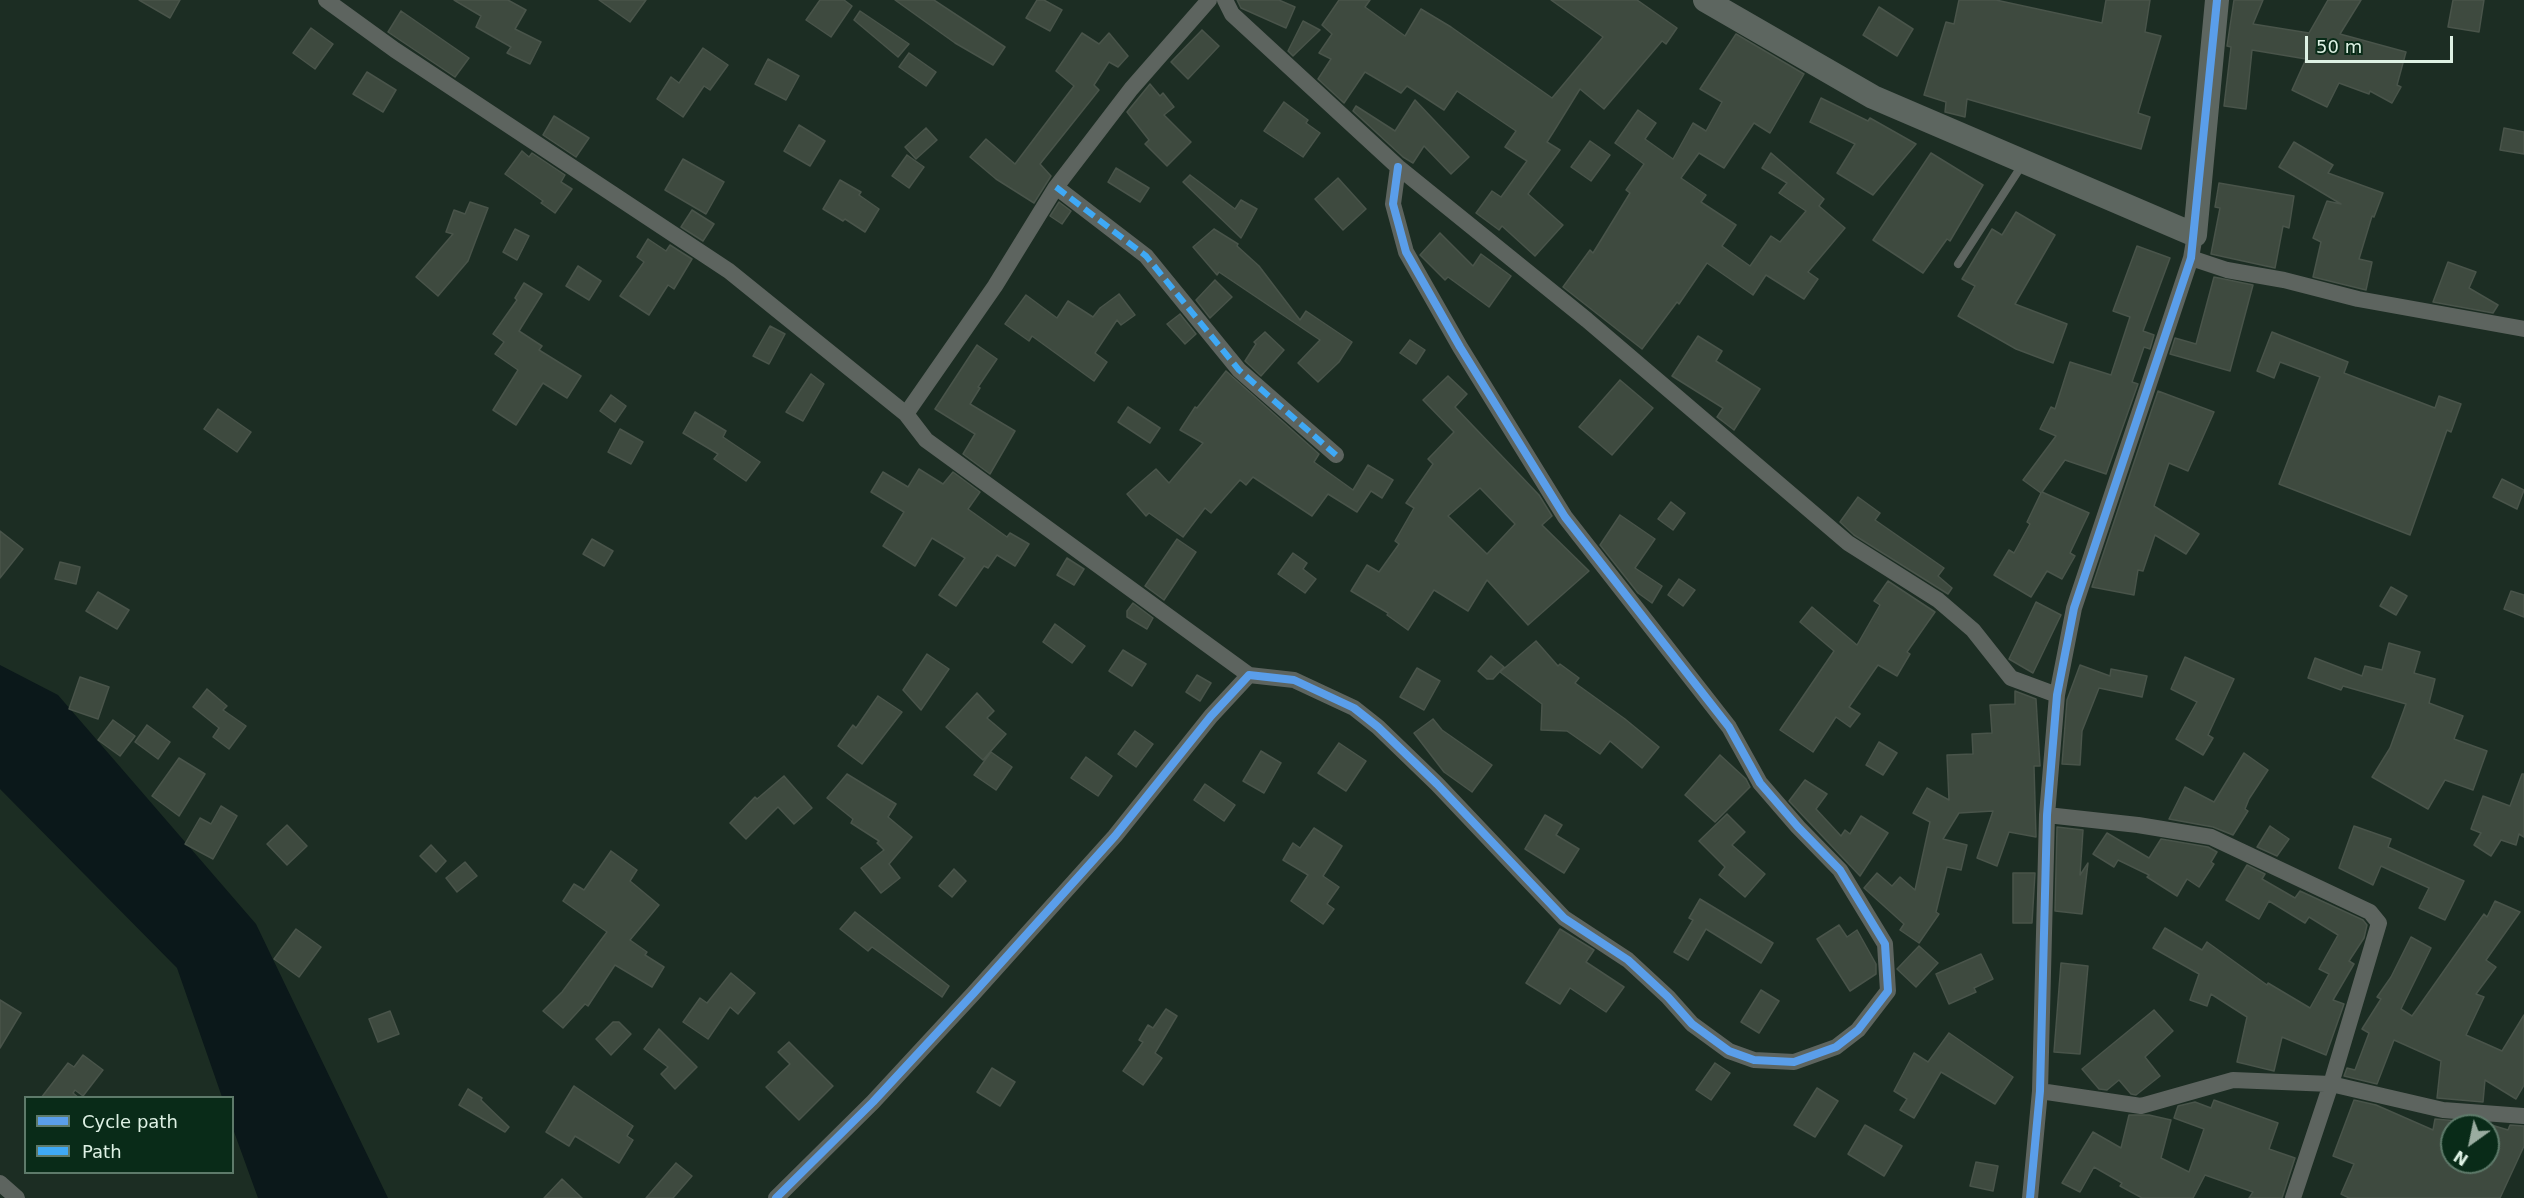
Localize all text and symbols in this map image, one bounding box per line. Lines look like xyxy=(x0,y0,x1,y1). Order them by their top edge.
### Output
scale bar xyxy=(2308,24,2456,62)
text: 50 m xyxy=(2316,36,2362,57)
legend xyxy=(24,1096,234,1174)
text: Cycle path xyxy=(82,1111,178,1132)
north arrow xyxy=(2440,1114,2500,1174)
text: Path xyxy=(82,1141,122,1162)
text: N xyxy=(2450,1146,2472,1169)

